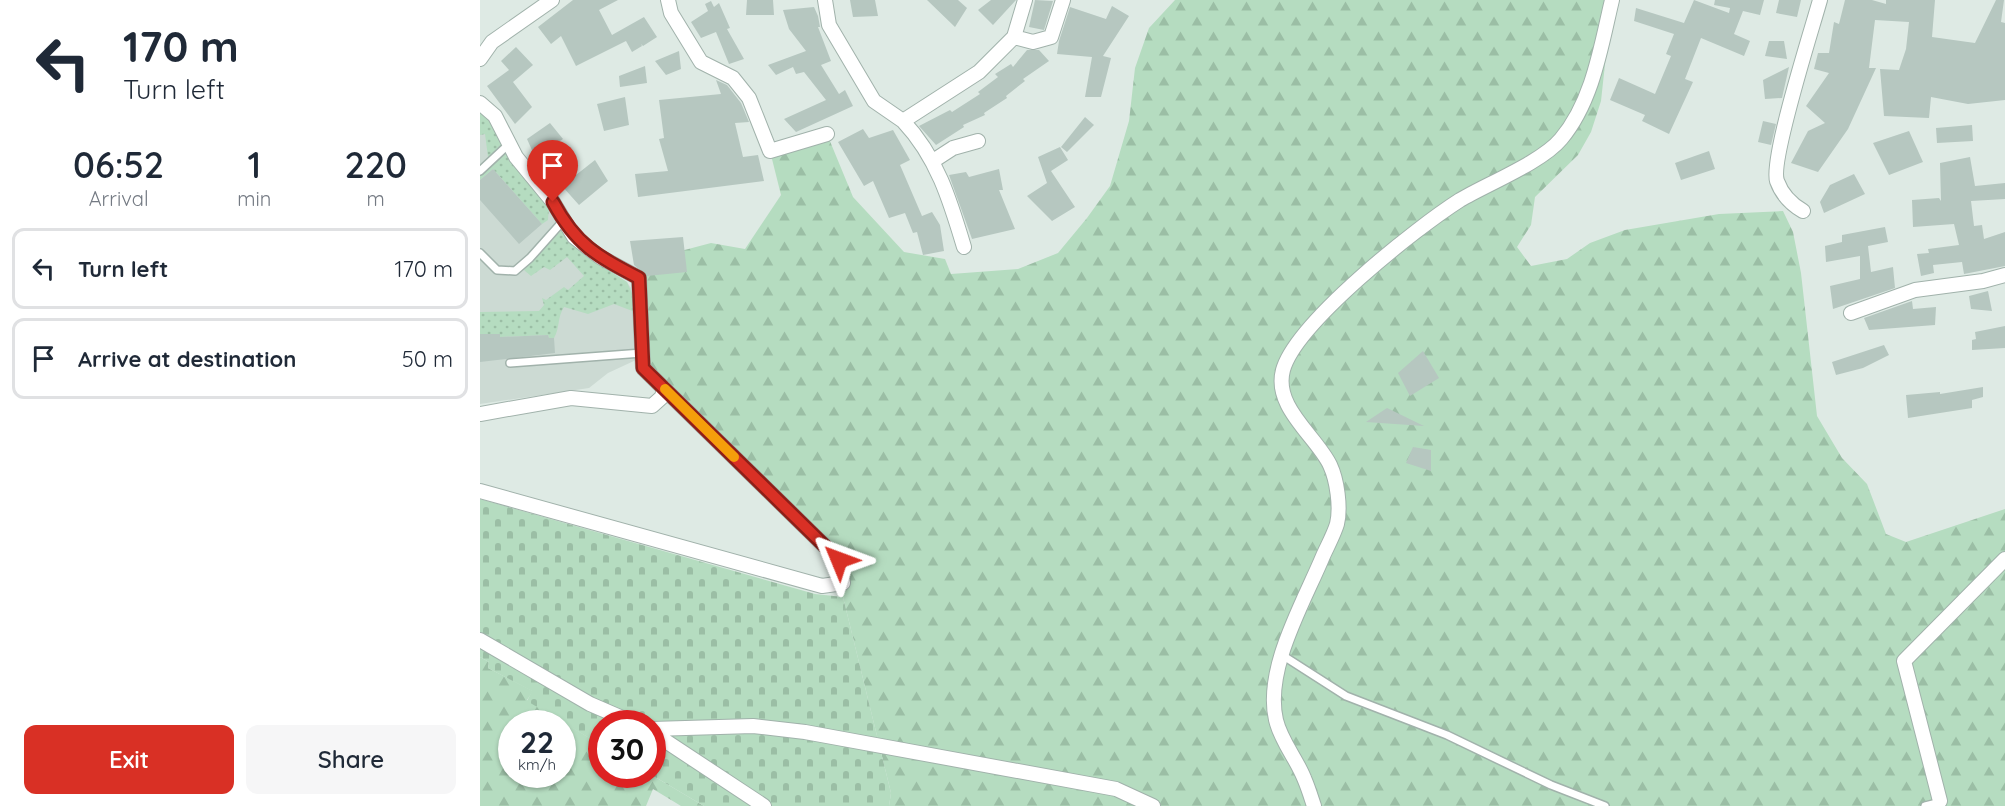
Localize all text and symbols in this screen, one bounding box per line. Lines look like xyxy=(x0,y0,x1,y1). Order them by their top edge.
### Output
text: 170 m xyxy=(123,20,239,73)
icon: left xyxy=(24,24,102,102)
text: Turn left xyxy=(123,72,225,106)
pin xyxy=(527,140,578,202)
text: 06:52 xyxy=(73,142,164,187)
text: 1 xyxy=(247,142,261,187)
text: 220 xyxy=(344,142,407,187)
icon: arrive xyxy=(536,149,569,182)
text: Arrival xyxy=(89,186,149,211)
text: min xyxy=(237,186,271,211)
text: m xyxy=(367,186,385,211)
icon: left xyxy=(27,252,60,285)
text: Turn left xyxy=(78,255,168,283)
text: 170 m xyxy=(394,255,453,283)
icon: arrive xyxy=(27,342,60,375)
text: Arrive at destination xyxy=(78,345,296,373)
text: 50 m xyxy=(402,345,453,373)
position arrow xyxy=(807,528,871,592)
speed limit sign: 30 xyxy=(588,710,666,788)
text: 22 xyxy=(520,723,554,761)
button: Exit xyxy=(24,725,234,794)
button: Share xyxy=(246,725,456,794)
text: km/h xyxy=(518,755,556,774)

